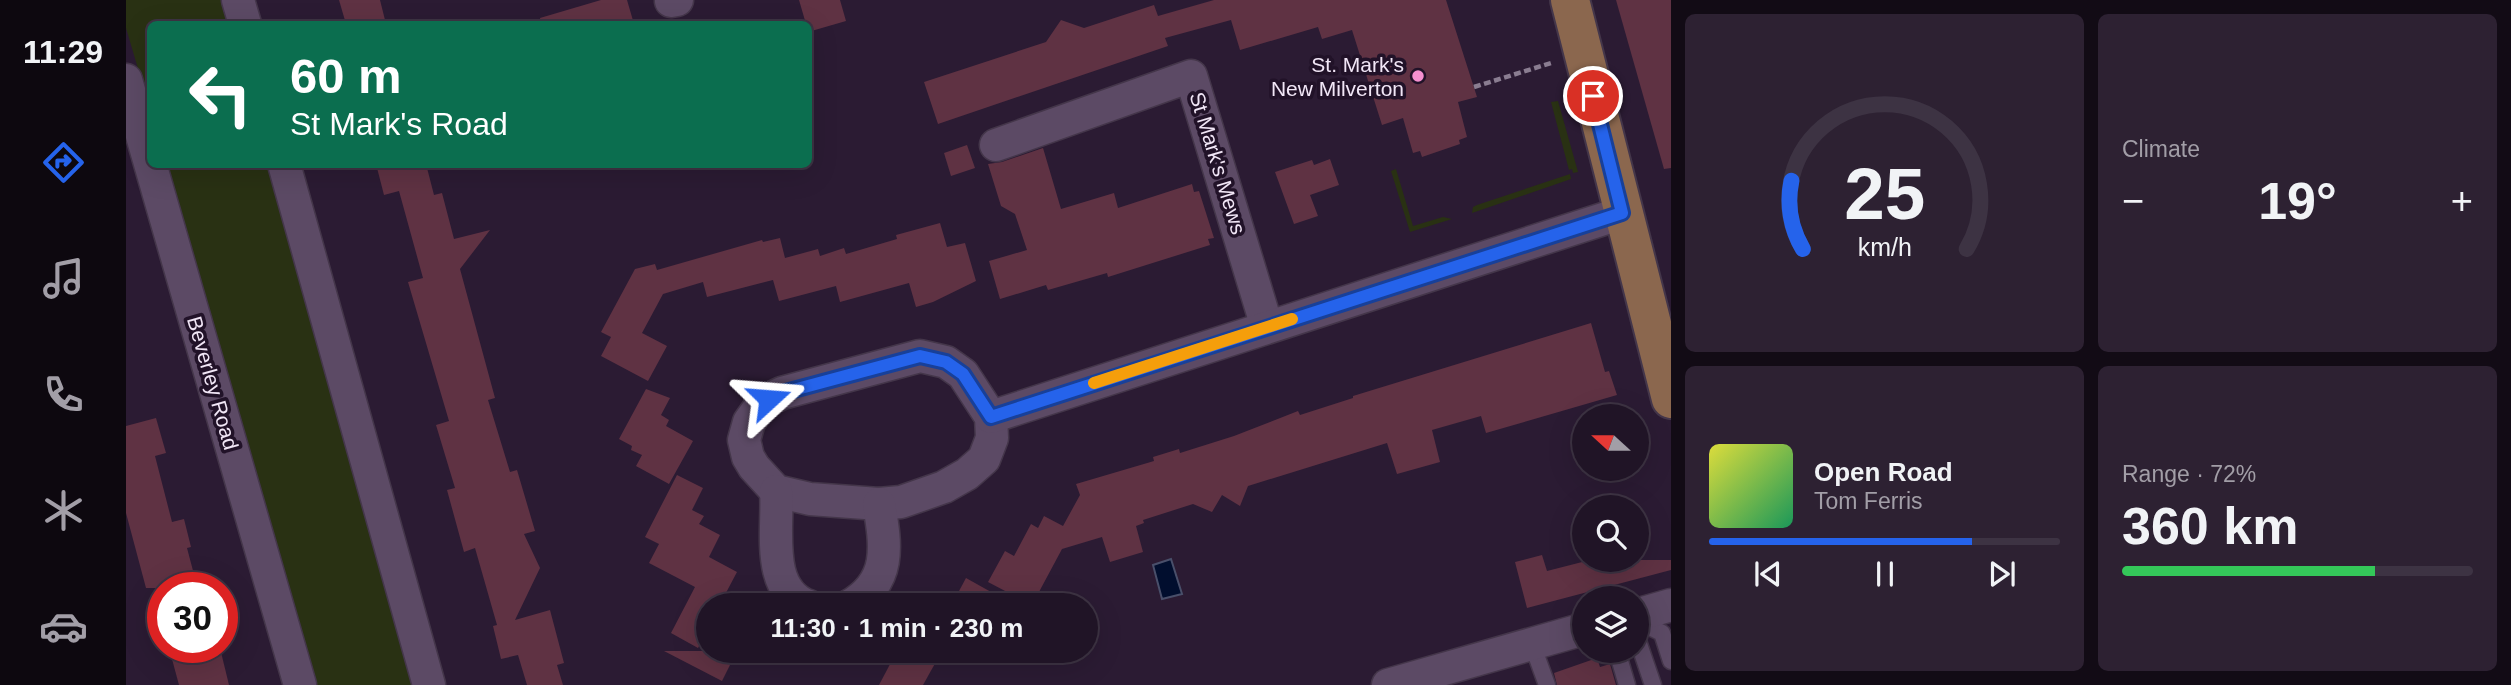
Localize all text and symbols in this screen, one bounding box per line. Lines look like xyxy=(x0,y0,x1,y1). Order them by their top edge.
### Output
text: 11:29 xyxy=(23,34,103,70)
icon: left xyxy=(175,49,266,140)
text: 60 m xyxy=(290,49,402,103)
place label: St. Mark's New Milverton xyxy=(1271,53,1404,100)
pin xyxy=(1563,66,1623,126)
marker: St. Mark's New Milverton xyxy=(1410,68,1426,84)
icon: arrive xyxy=(1574,77,1612,115)
street label: St Mark's Mews xyxy=(1185,89,1251,237)
text: St Mark's Road xyxy=(290,106,508,142)
text: Climate xyxy=(2122,136,2200,162)
icon: directions xyxy=(39,138,88,187)
text: 25 xyxy=(1844,153,1925,234)
text: 19° xyxy=(2258,172,2337,230)
text: − xyxy=(2122,180,2144,222)
text: + xyxy=(2451,180,2473,222)
text: km/h xyxy=(1857,233,1912,261)
icon: music xyxy=(39,254,88,303)
street label: Beverley Road xyxy=(183,314,243,452)
position arrow xyxy=(732,362,806,436)
icon: phone xyxy=(39,370,88,419)
north arrow xyxy=(1572,404,1648,481)
map controls xyxy=(1572,404,1649,663)
text: Open Road xyxy=(1814,457,1953,487)
text: Range · 72% xyxy=(2122,461,2256,487)
icon: climate xyxy=(39,486,88,535)
text: Tom Ferris xyxy=(1814,488,1923,514)
button: search xyxy=(1572,495,1649,572)
text: 360 km xyxy=(2122,497,2298,555)
icon: previous xyxy=(1749,555,1787,593)
icon: pause xyxy=(1866,555,1904,593)
icon: next xyxy=(1983,555,2021,593)
speed limit sign: 30 xyxy=(147,572,238,663)
button: layers xyxy=(1572,586,1649,663)
icon: car xyxy=(39,602,88,651)
text: 11:30 · 1 min · 230 m xyxy=(771,613,1023,643)

